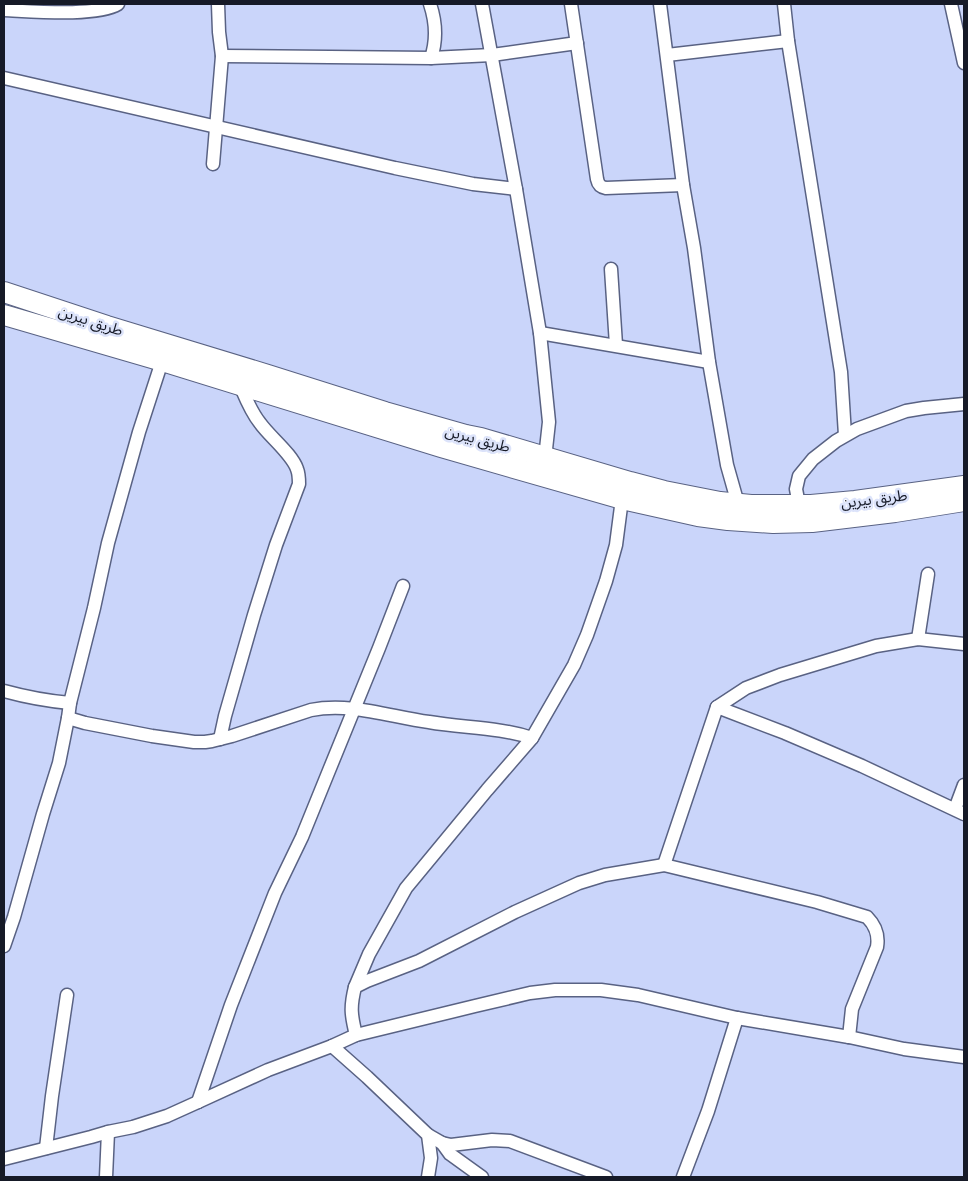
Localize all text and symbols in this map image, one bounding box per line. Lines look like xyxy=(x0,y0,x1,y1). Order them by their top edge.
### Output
street label: طريق بيرين xyxy=(56,300,126,341)
street label: طريق بيرين xyxy=(443,420,513,457)
street label: طريق بيرين xyxy=(840,484,908,513)

